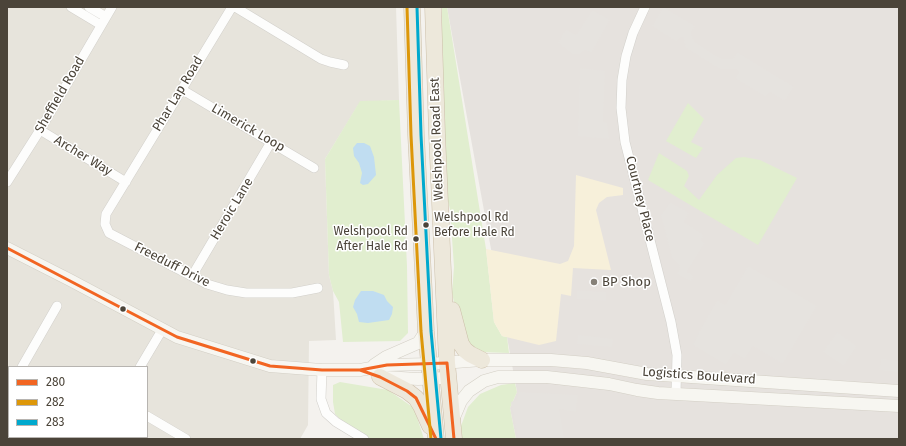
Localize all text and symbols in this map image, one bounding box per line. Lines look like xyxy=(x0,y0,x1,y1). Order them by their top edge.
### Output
street label: Sheffield Road xyxy=(32,54,88,136)
street label: Phar Lap Road xyxy=(149,54,207,134)
street label: Welshpool Road East xyxy=(427,77,447,201)
street label: Limerick Loop xyxy=(208,101,288,155)
street label: Archer Way xyxy=(51,133,115,179)
street label: Courtney Place xyxy=(622,155,658,243)
street label: Heroic Lane xyxy=(207,175,257,243)
place label: Welshpool Rd Before Hale Rd xyxy=(434,211,515,239)
marker: Welshpool Rd Before Hale Rd xyxy=(421,220,431,230)
place label: Welshpool Rd After Hale Rd xyxy=(333,225,408,253)
marker: Welshpool Rd After Hale Rd xyxy=(411,234,421,244)
street label: Freeduff Drive xyxy=(132,239,212,291)
place label: BP Shop xyxy=(602,274,651,290)
marker: BP Shop xyxy=(589,277,599,287)
unlabelled marker xyxy=(118,304,128,314)
unlabelled marker xyxy=(248,356,258,366)
street label: Logistics Boulevard xyxy=(642,364,756,388)
legend xyxy=(8,366,148,438)
text: 280 xyxy=(46,375,65,389)
text: 282 xyxy=(46,395,64,409)
text: 283 xyxy=(46,415,65,429)

